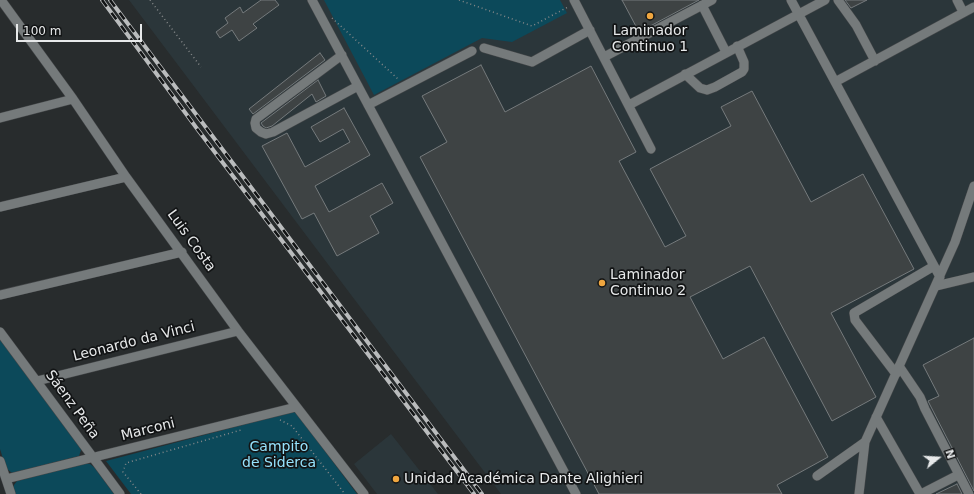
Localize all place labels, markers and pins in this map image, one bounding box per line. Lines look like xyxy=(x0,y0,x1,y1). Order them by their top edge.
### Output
marker: Laminador Continuo 1 xyxy=(645,11,655,21)
place label: Laminador Continuo 1 xyxy=(612,23,688,56)
place label: Laminador Continuo 2 xyxy=(610,267,686,300)
marker: Laminador Continuo 2 xyxy=(597,278,607,288)
place label: Unidad Académica Dante Alighieri xyxy=(404,471,643,487)
marker: Unidad Académica Dante Alighieri xyxy=(391,474,401,484)

